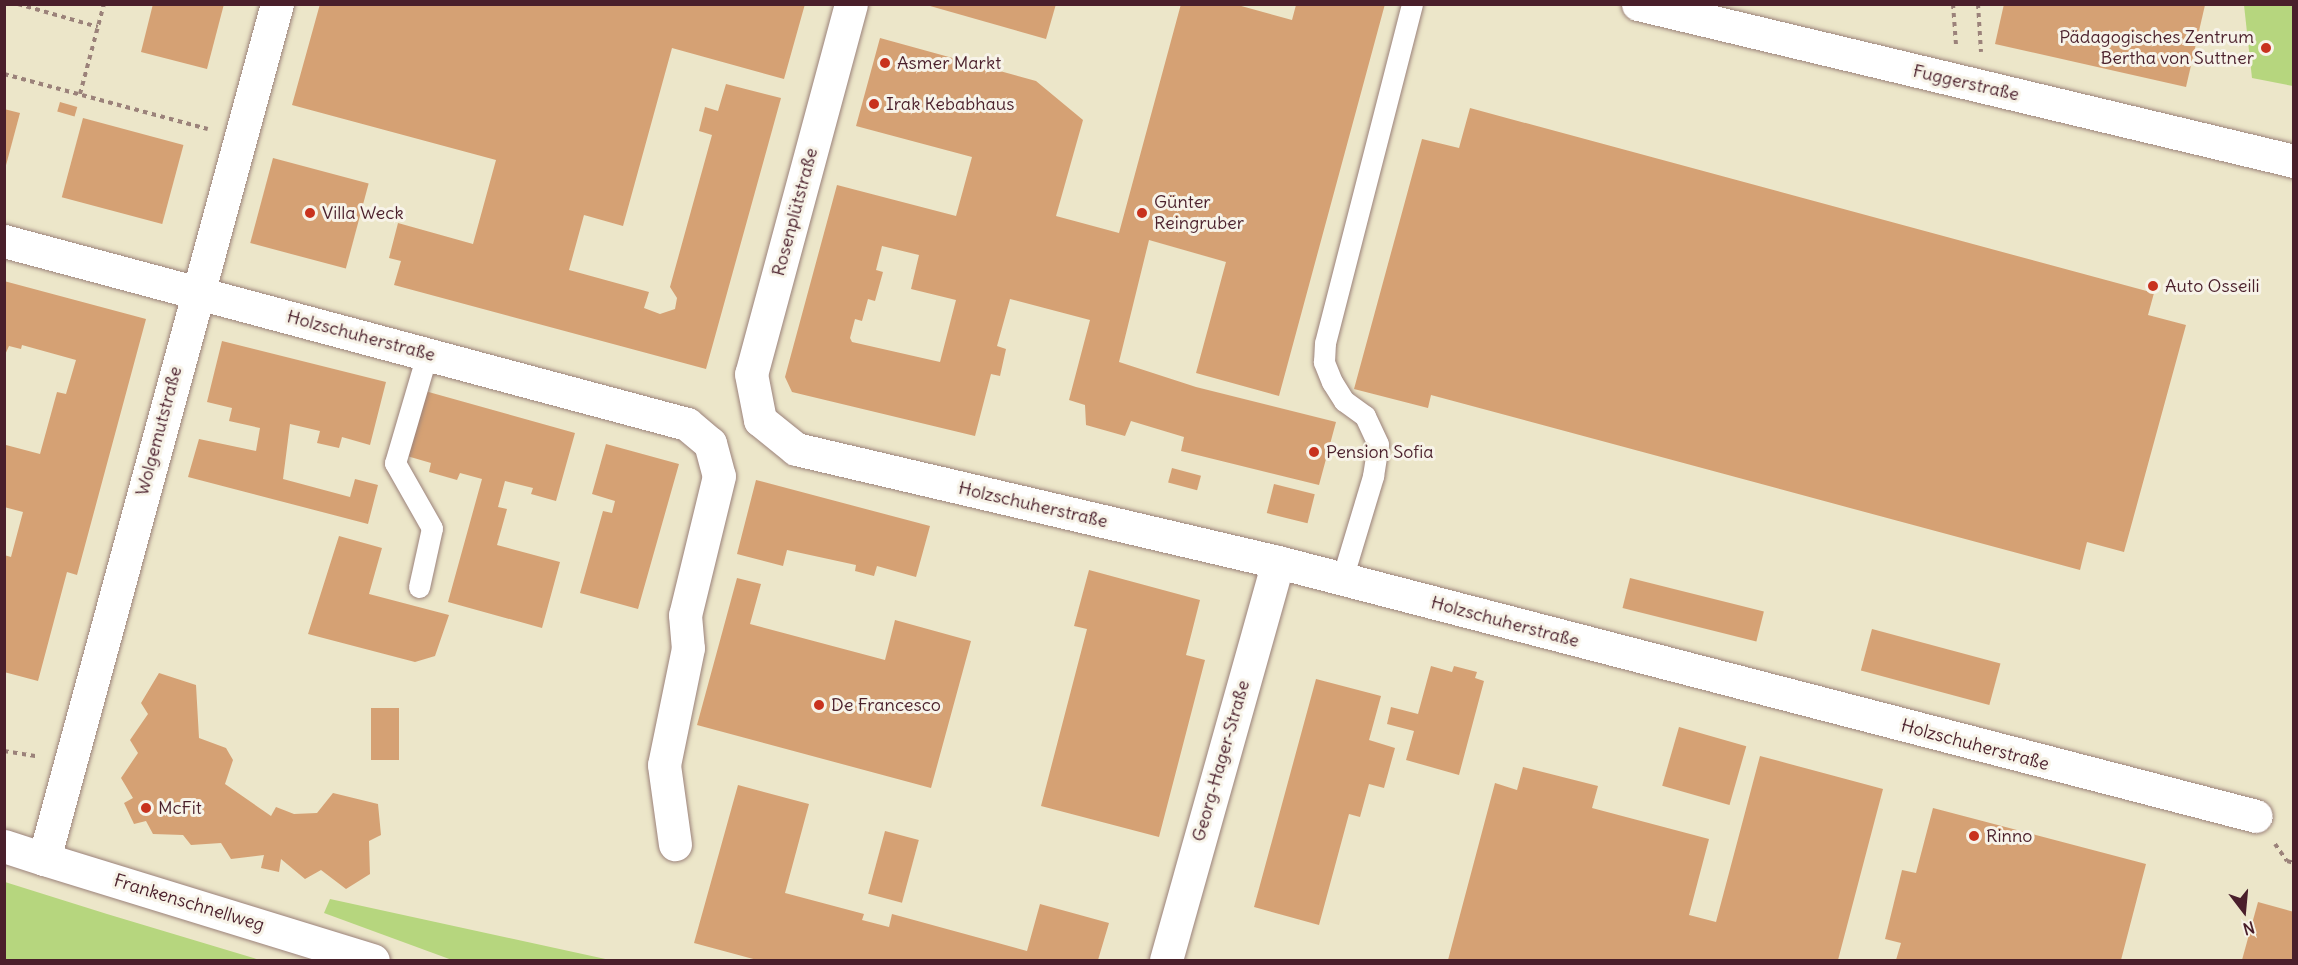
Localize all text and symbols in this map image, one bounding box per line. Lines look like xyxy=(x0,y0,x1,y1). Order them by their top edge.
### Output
place label: Pädagogisches Zentrum Bertha von Suttner xyxy=(2059,27,2254,70)
marker: Pädagogisches Zentrum Bertha von Suttner xyxy=(2259,41,2273,55)
place label: Asmer Markt xyxy=(897,52,1001,74)
marker: Asmer Markt xyxy=(878,56,892,70)
street label: Fuggerstraße xyxy=(1911,60,2021,106)
place label: Irak Kebabhaus xyxy=(886,93,1014,115)
marker: Irak Kebabhaus xyxy=(867,97,881,111)
street label: Rosenplütstraße xyxy=(768,146,822,278)
place label: Günter Reingruber xyxy=(1154,192,1244,234)
place label: Villa Weck xyxy=(322,202,404,224)
marker: Villa Weck xyxy=(303,206,317,220)
marker: Günter Reingruber xyxy=(1135,206,1149,220)
place label: Auto Osseili xyxy=(2165,275,2260,297)
marker: Auto Osseili xyxy=(2146,279,2160,293)
street label: Holzschuherstraße xyxy=(285,306,437,366)
street label: Wolgemutstraße xyxy=(131,364,187,498)
place label: Pension Sofia xyxy=(1326,441,1434,463)
marker: Pension Sofia xyxy=(1307,445,1321,459)
street label: Holzschuherstraße xyxy=(956,477,1110,533)
street label: Holzschuherstraße xyxy=(1429,592,1581,652)
street label: Georg-Hager-Straße xyxy=(1188,678,1254,844)
place label: De Francesco xyxy=(831,694,941,716)
marker: De Francesco xyxy=(812,698,826,712)
street label: Holzschuherstraße xyxy=(1899,715,2051,775)
place label: McFit xyxy=(158,797,202,819)
marker: McFit xyxy=(139,801,153,815)
place label: Rinno xyxy=(1986,825,2032,847)
marker: Rinno xyxy=(1967,829,1981,843)
street label: Frankenschnellweg xyxy=(111,870,267,936)
north arrow xyxy=(2214,881,2274,941)
text: N xyxy=(2241,917,2257,939)

